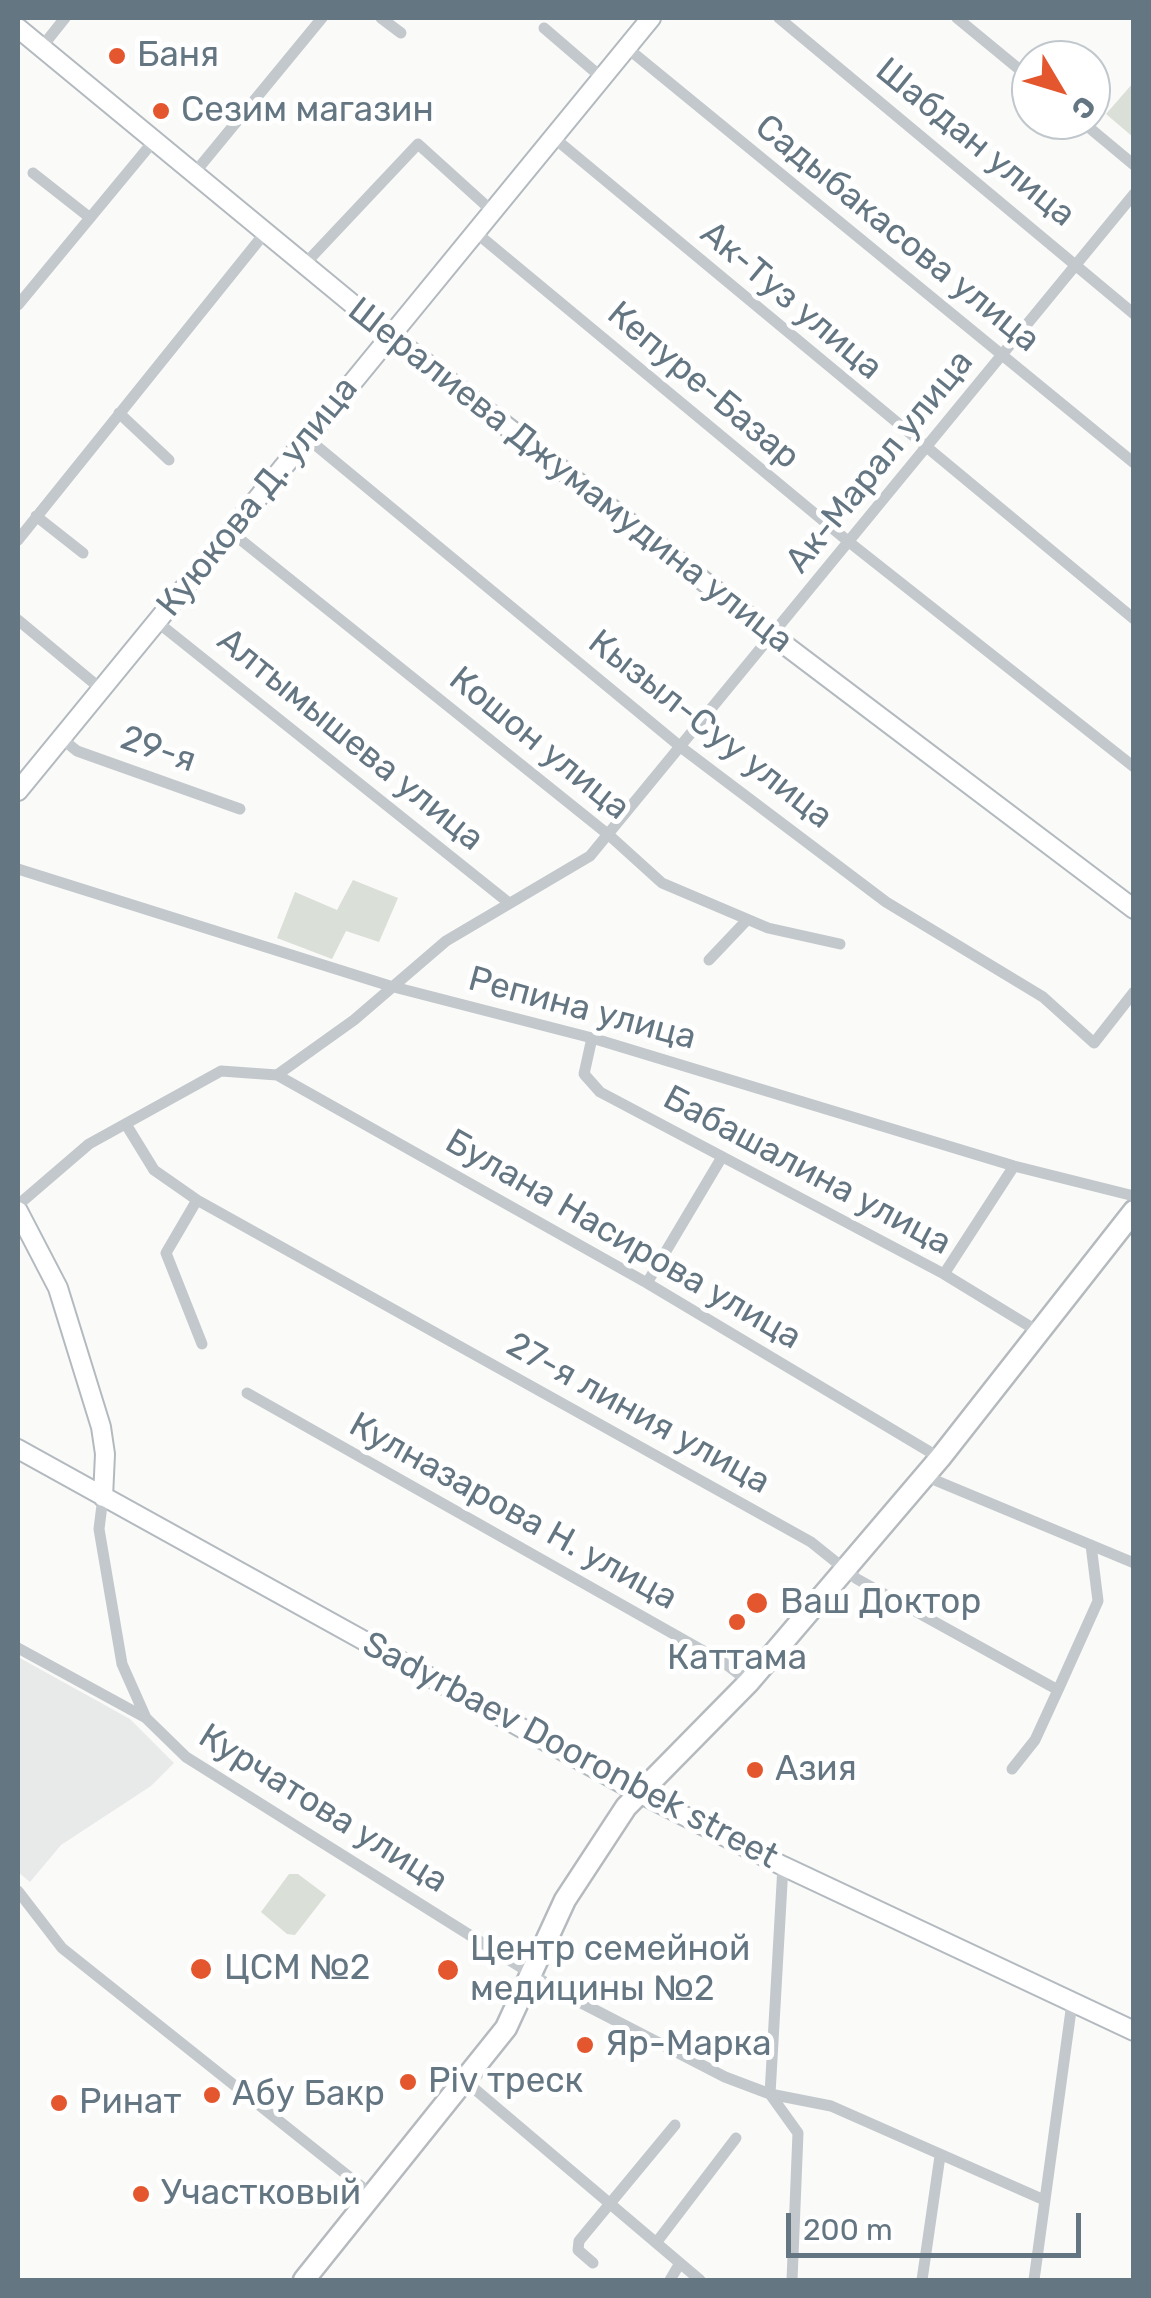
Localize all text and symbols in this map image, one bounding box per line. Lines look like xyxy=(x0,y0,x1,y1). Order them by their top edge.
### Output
place label: Баня xyxy=(137,35,219,77)
north arrow xyxy=(1011,40,1111,140)
marker: Баня xyxy=(106,45,128,67)
street label: Шабдан улица xyxy=(867,50,1083,236)
place label: Сезим магазин xyxy=(181,90,434,132)
text: С xyxy=(1064,90,1103,125)
marker: Сезим магазин xyxy=(150,100,172,122)
street label: Садыбакасова улица xyxy=(746,106,1048,362)
street label: Ак-Туз улица xyxy=(692,213,890,389)
street label: Шералиева Джумамудина улица xyxy=(339,289,801,663)
street label: Кепуре-Базар xyxy=(598,293,808,479)
street label: Ак-Марал улица xyxy=(777,342,983,582)
street label: Куюкова Д. улица xyxy=(149,369,367,625)
street label: Алтымышева улица xyxy=(208,620,492,860)
street label: Кызыл-Суу улица xyxy=(580,622,840,838)
street label: Кошон улица xyxy=(440,659,638,829)
street label: 29-я xyxy=(115,718,201,782)
street label: Репина улица xyxy=(464,958,700,1060)
street label: Бабашалина улица xyxy=(656,1077,958,1265)
street label: Булана Насирова улица xyxy=(438,1121,808,1359)
street label: 27-я линия улица xyxy=(499,1324,777,1504)
street label: Кулназарова Н. улица xyxy=(342,1404,684,1620)
place label: Ваш Доктор xyxy=(780,1582,981,1624)
marker: Ваш Доктор xyxy=(744,1590,770,1616)
marker: Каттама xyxy=(726,1611,748,1633)
street label: Sadyrbaev Dooronbek street xyxy=(355,1623,785,1879)
place label: Каттама xyxy=(667,1638,807,1680)
street label: Курчатова улица xyxy=(191,1716,455,1902)
place label: Азия xyxy=(775,1749,857,1791)
marker: Азия xyxy=(744,1759,766,1781)
place label: Центр семейной медицины №2 xyxy=(470,1929,750,2011)
place label: ЦСМ №2 xyxy=(224,1948,370,1990)
marker: ЦСМ №2 xyxy=(188,1956,214,1982)
marker: Центр семейной медицины №2 xyxy=(435,1957,461,1983)
place label: Яр-Марка xyxy=(605,2024,772,2066)
marker: Яр-Марка xyxy=(574,2034,596,2056)
place label: Piv треск xyxy=(428,2061,583,2103)
marker: Piv треск xyxy=(397,2071,419,2093)
place label: Абу Бакр xyxy=(232,2074,385,2116)
place label: Ринат xyxy=(79,2082,181,2124)
marker: Абу Бакр xyxy=(201,2084,223,2106)
marker: Ринат xyxy=(48,2092,70,2114)
place label: Участковый xyxy=(161,2173,361,2215)
marker: Участковый xyxy=(130,2183,152,2205)
scale bar xyxy=(791,2193,1086,2255)
text: 200 m xyxy=(803,2212,893,2248)

